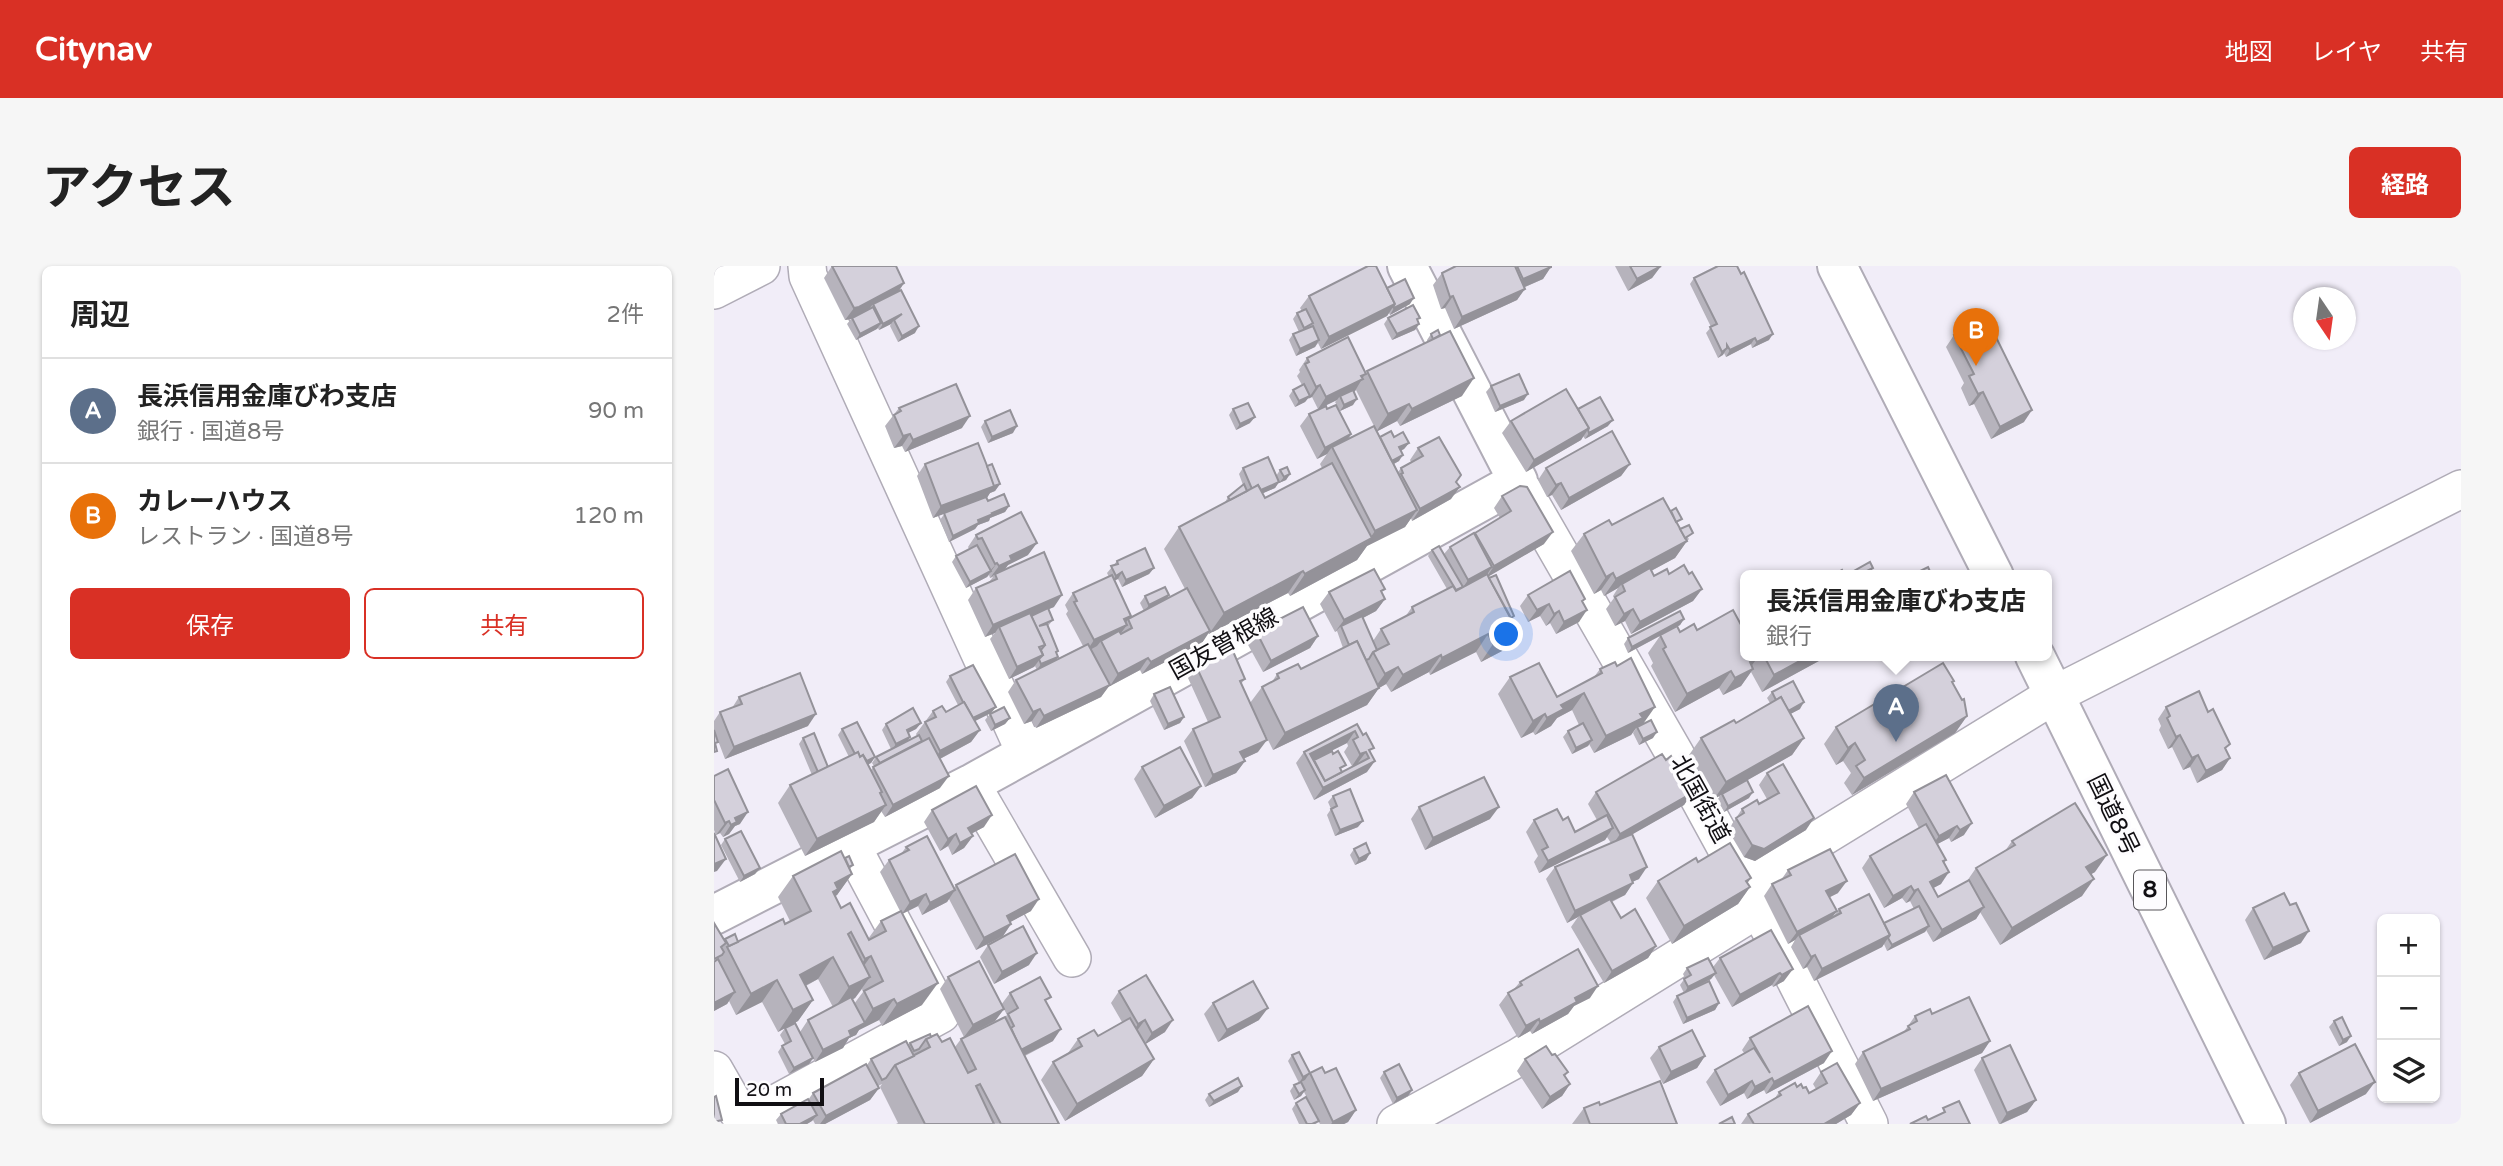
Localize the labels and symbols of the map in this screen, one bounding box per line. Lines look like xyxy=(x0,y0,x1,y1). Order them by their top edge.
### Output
north arrow xyxy=(2293,287,2356,350)
pin: B xyxy=(1953,308,1999,366)
street label: 国友曽根線 xyxy=(1164,602,1284,686)
your location xyxy=(1489,617,1523,651)
pin: A xyxy=(1873,684,1919,742)
street label: 北国街道 xyxy=(1664,750,1736,848)
street label: 国道8号 xyxy=(2081,770,2145,860)
road number: 8 xyxy=(2134,870,2166,910)
scale bar xyxy=(735,1075,824,1107)

